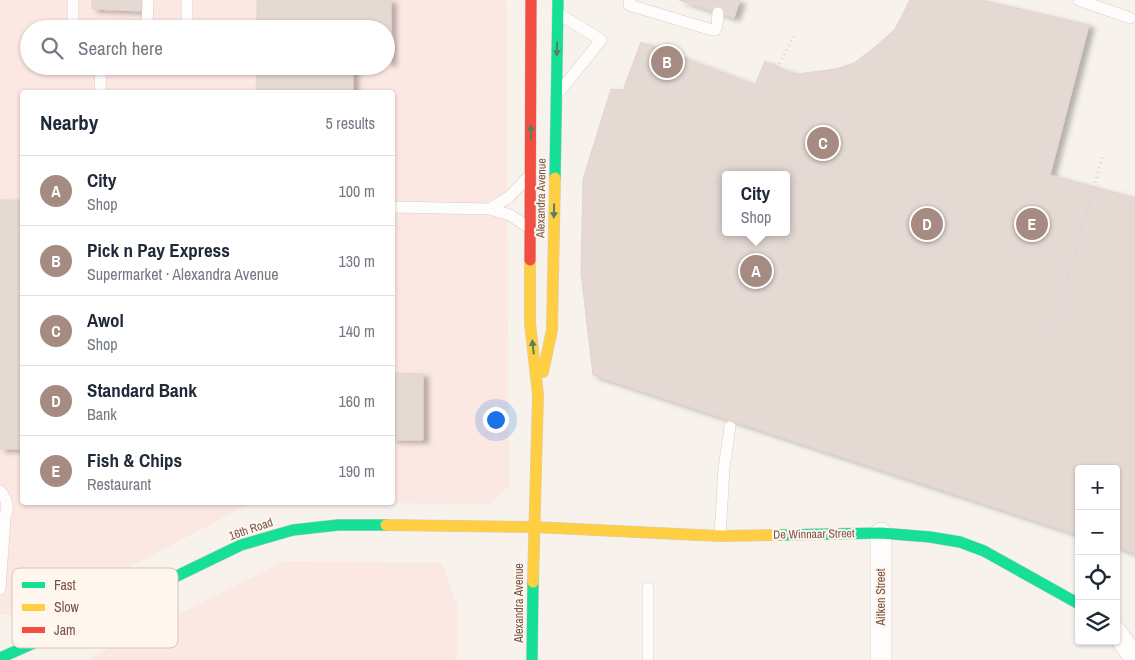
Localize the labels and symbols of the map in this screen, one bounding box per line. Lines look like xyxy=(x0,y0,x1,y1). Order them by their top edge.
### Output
one-way arrow xyxy=(553,41,561,57)
pin: B xyxy=(651,43,683,81)
one-way arrow xyxy=(527,124,535,140)
pin: C xyxy=(807,124,839,162)
street label: Alexandra Avenue xyxy=(532,158,550,239)
one-way arrow xyxy=(550,203,558,219)
pin: D xyxy=(911,205,943,243)
pin: E xyxy=(1016,205,1048,243)
pin: A xyxy=(740,252,772,290)
one-way arrow xyxy=(529,339,537,355)
your location xyxy=(483,407,509,433)
street label: 16th Road xyxy=(227,514,275,544)
street label: De Winnaar Street xyxy=(773,525,855,543)
street label: Alexandra Avenue xyxy=(511,563,527,644)
legend xyxy=(12,568,178,648)
street label: Aitken Street xyxy=(873,568,889,626)
text: Fast xyxy=(54,576,76,594)
text: Slow xyxy=(54,598,80,616)
text: Jam xyxy=(54,621,76,639)

